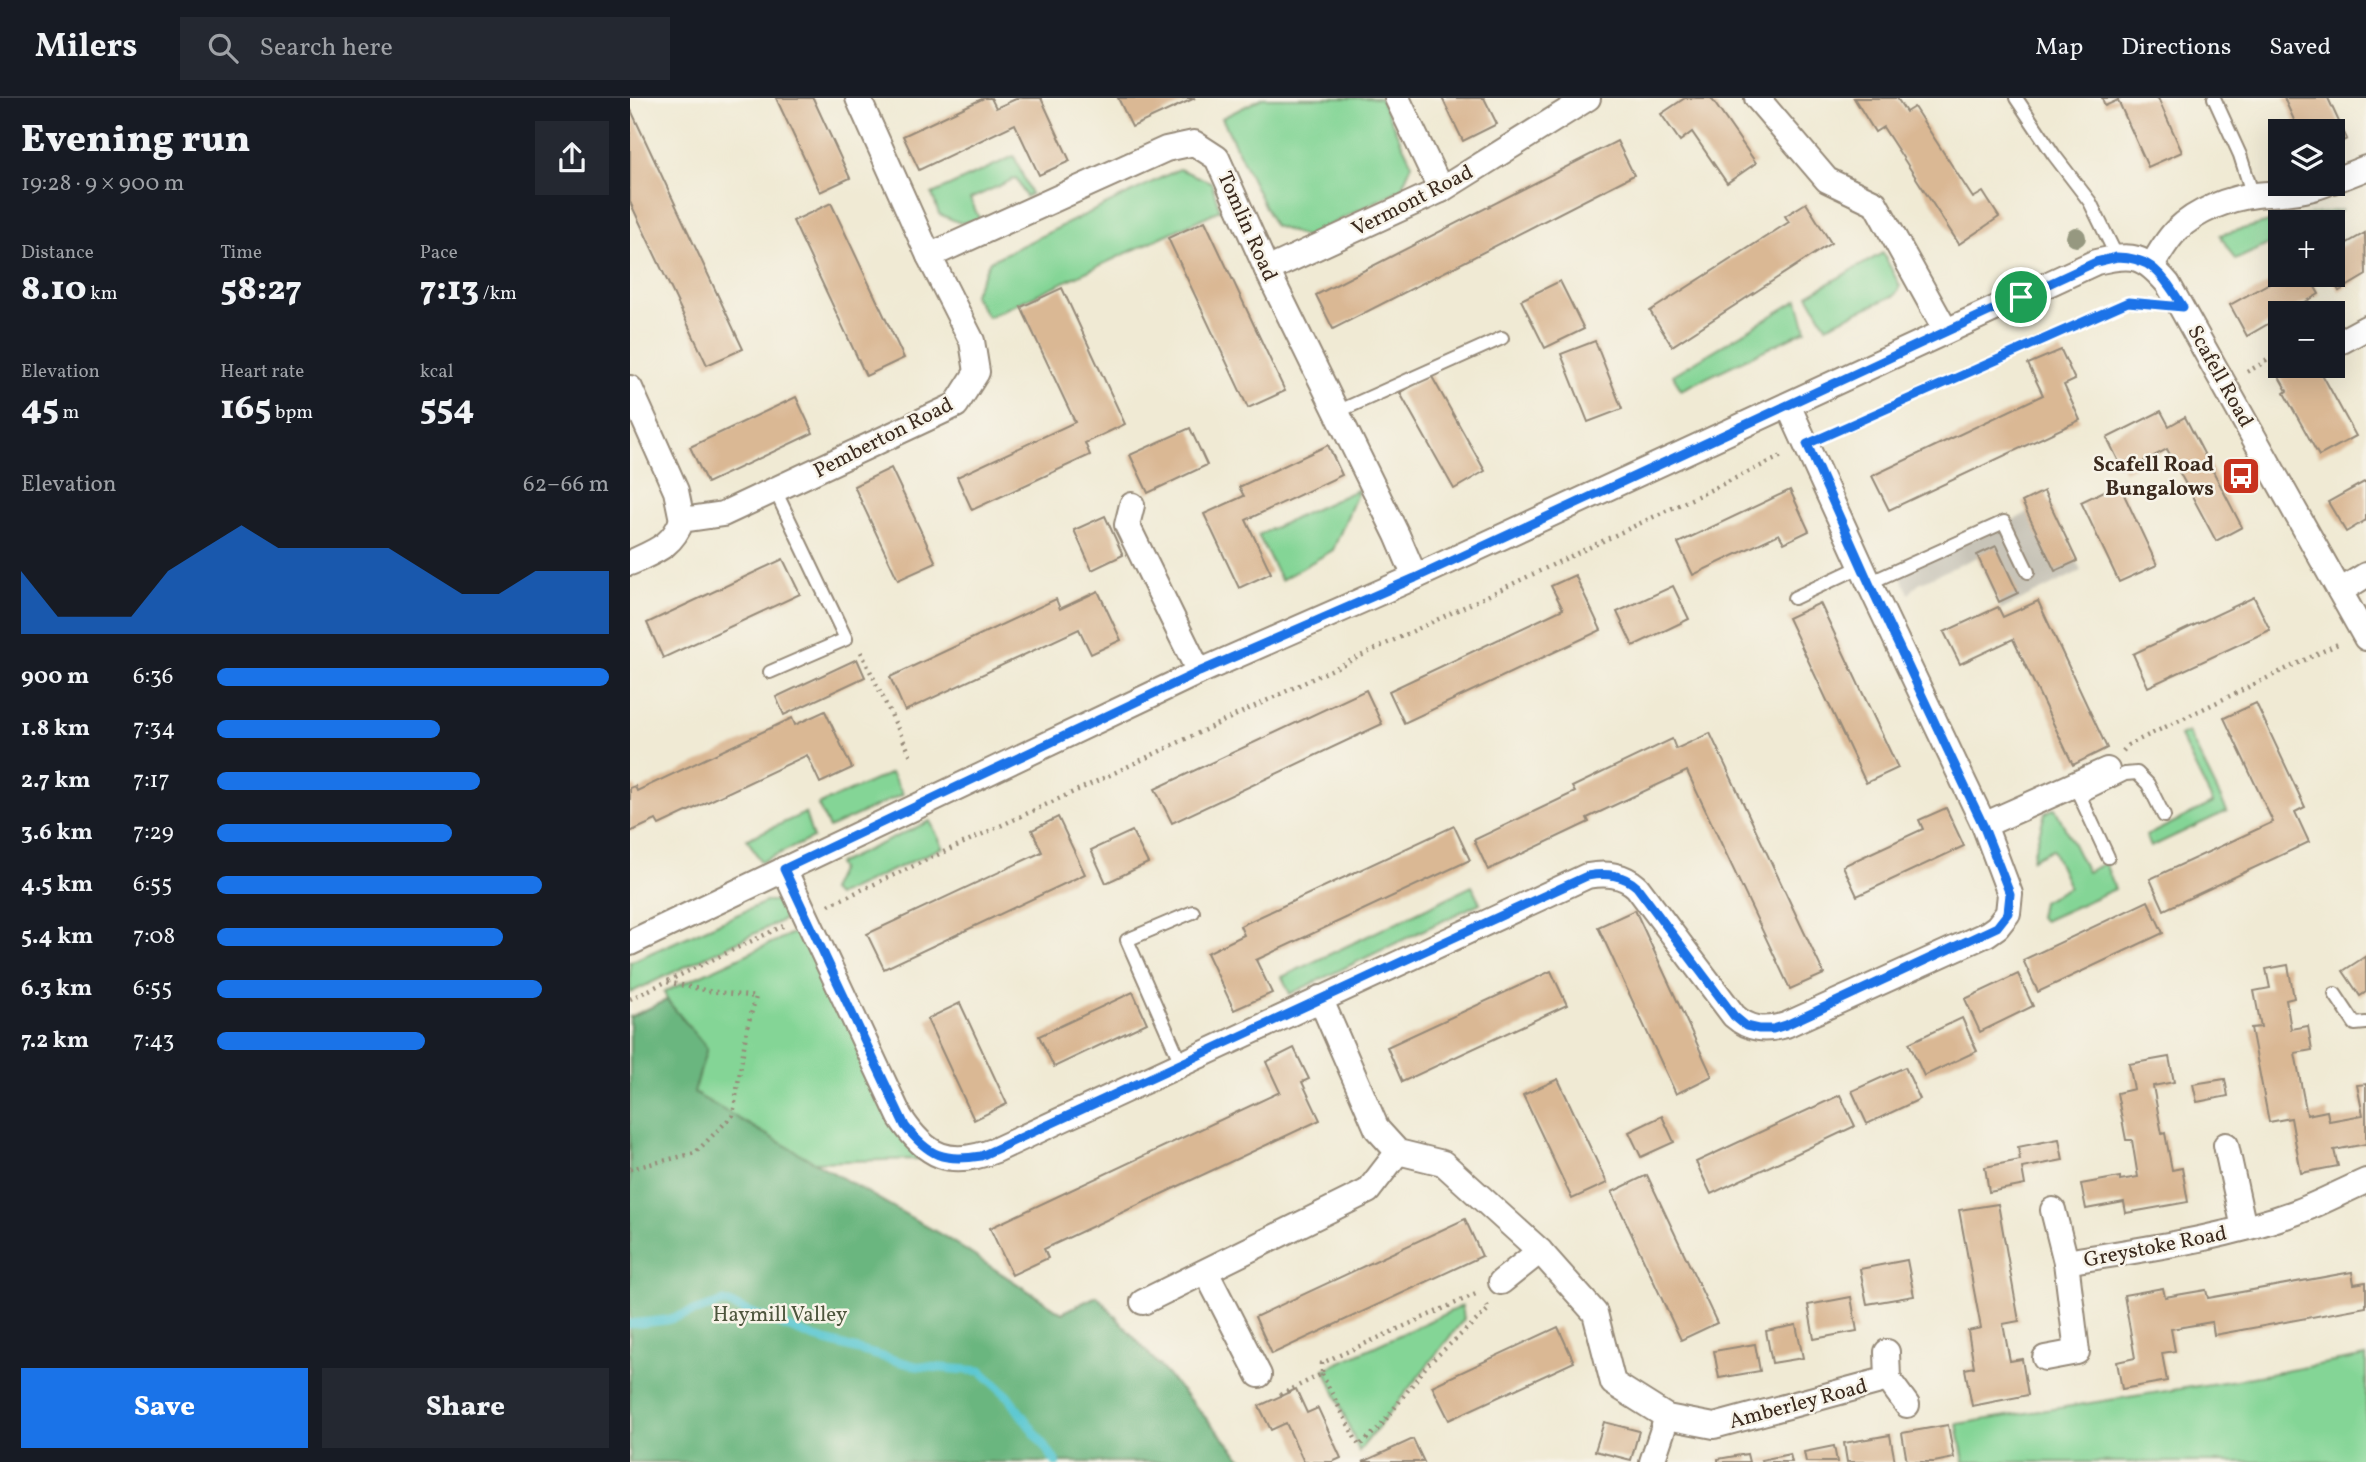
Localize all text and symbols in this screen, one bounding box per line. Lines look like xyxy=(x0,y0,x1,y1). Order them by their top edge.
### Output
search box xyxy=(180,17,670,80)
text: Milers xyxy=(35,25,138,71)
icon: search xyxy=(204,29,242,67)
text: Search here xyxy=(260,30,393,66)
text: Map xyxy=(2035,31,2083,65)
text: Directions xyxy=(2121,31,2231,65)
text: Saved xyxy=(2269,31,2331,65)
text: Evening run xyxy=(21,115,251,168)
map controls xyxy=(2268,119,2345,378)
button: layers xyxy=(2268,119,2345,196)
button: share xyxy=(535,121,609,195)
street label: Vermont Road xyxy=(1347,158,1478,244)
street label: Tomlin Road xyxy=(1210,167,1284,286)
text: 19:28 · 9 × 900 m xyxy=(21,168,184,200)
button: + xyxy=(2268,210,2345,287)
text: Distance xyxy=(21,240,94,266)
text: Time xyxy=(220,240,262,266)
text: Pace xyxy=(420,240,458,266)
text: 8.10 xyxy=(21,266,87,314)
text: 58:27 xyxy=(220,266,302,314)
text: 7:13 xyxy=(420,266,479,314)
pin xyxy=(1991,267,2051,327)
icon: arrive xyxy=(2002,278,2040,316)
text: km xyxy=(87,281,118,307)
text: /km xyxy=(479,281,517,307)
button: − xyxy=(2268,301,2345,378)
street label: Scafell Road xyxy=(2180,320,2260,433)
text: Elevation xyxy=(21,359,100,385)
text: Heart rate xyxy=(220,359,304,385)
text: kcal xyxy=(420,359,453,385)
text: 45 xyxy=(21,385,59,433)
text: 165 xyxy=(220,385,271,433)
text: 554 xyxy=(420,385,475,433)
street label: Pemberton Road xyxy=(809,391,958,486)
text: m xyxy=(59,400,79,426)
text: bpm xyxy=(271,400,313,426)
place label: Scafell Road Bungalows xyxy=(2093,451,2214,504)
bus stop icon: Scafell Road Bungalows xyxy=(2220,455,2262,497)
text: Elevation xyxy=(21,469,117,501)
text: 62–66 m xyxy=(523,469,609,501)
text: 900 m xyxy=(21,661,89,693)
text: 6:36 xyxy=(133,661,174,693)
text: 1.8 km xyxy=(21,713,90,745)
text: 7:34 xyxy=(133,713,175,745)
text: 2.7 km xyxy=(21,765,91,797)
text: 7:17 xyxy=(133,765,170,797)
text: 3.6 km xyxy=(21,817,93,849)
text: 7:29 xyxy=(133,817,174,849)
text: 4.5 km xyxy=(21,869,93,901)
text: 6:55 xyxy=(133,869,172,901)
text: 5.4 km xyxy=(21,921,93,953)
text: 7:08 xyxy=(133,921,175,953)
text: 6.3 km xyxy=(21,973,92,1005)
text: 6:55 xyxy=(133,973,172,1005)
text: 7.2 km xyxy=(21,1025,89,1057)
text: 7:43 xyxy=(133,1025,174,1057)
street label: Greystoke Road xyxy=(2081,1219,2229,1276)
park label: Haymill Valley xyxy=(713,1301,848,1330)
button: Save xyxy=(21,1368,308,1448)
button: Share xyxy=(322,1368,609,1448)
street label: Amberley Road xyxy=(1726,1372,1871,1437)

